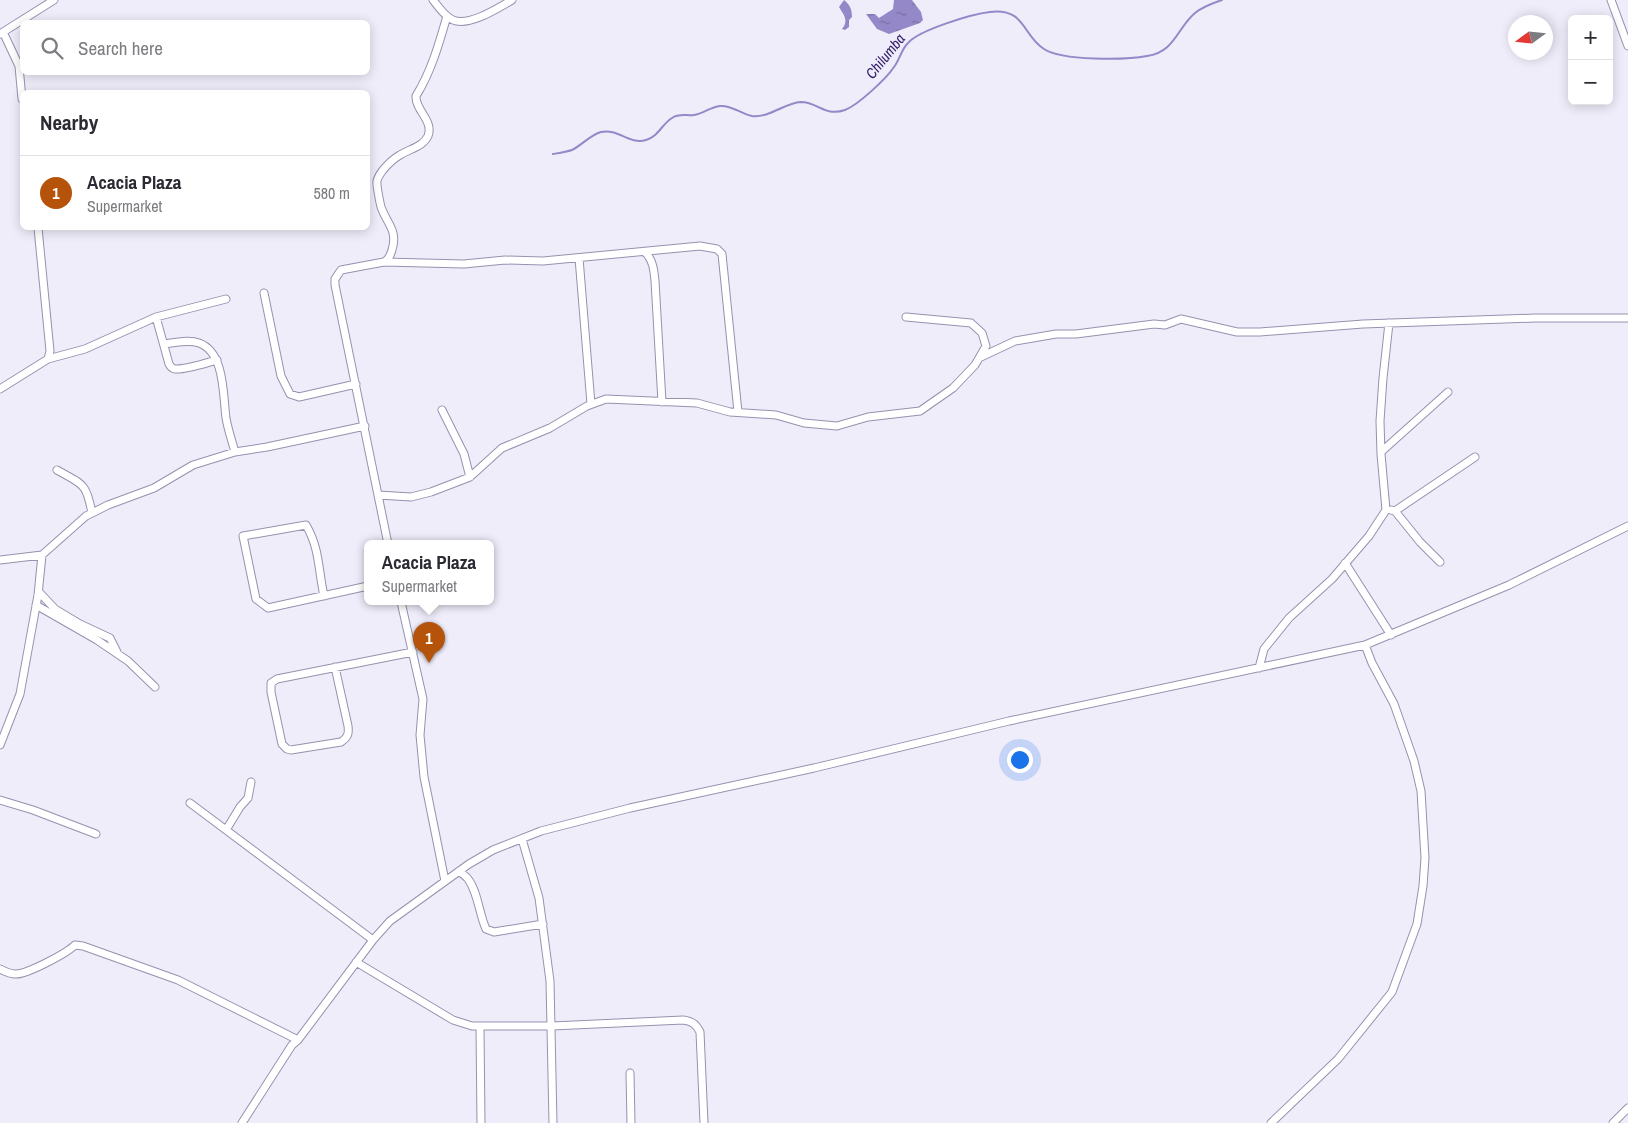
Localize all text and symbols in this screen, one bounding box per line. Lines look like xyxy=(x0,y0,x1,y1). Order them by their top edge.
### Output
north arrow xyxy=(1508,15,1553,60)
map controls xyxy=(1568,15,1613,105)
button: + xyxy=(1568,15,1613,60)
search box xyxy=(20,20,370,75)
water label: Chilumba xyxy=(860,29,910,83)
icon: search xyxy=(38,34,66,62)
text: Search here xyxy=(78,35,163,61)
button: − xyxy=(1568,60,1613,105)
text: Nearby xyxy=(40,108,98,137)
text: Acacia Plaza xyxy=(87,169,181,195)
text: 1 xyxy=(52,182,60,204)
text: 580 m xyxy=(314,182,350,204)
text: Supermarket xyxy=(87,195,162,217)
popup xyxy=(364,540,494,605)
text: Acacia Plaza xyxy=(382,549,476,575)
text: Supermarket xyxy=(382,575,457,597)
pin: 1 xyxy=(413,622,445,663)
your location xyxy=(1007,747,1033,773)

